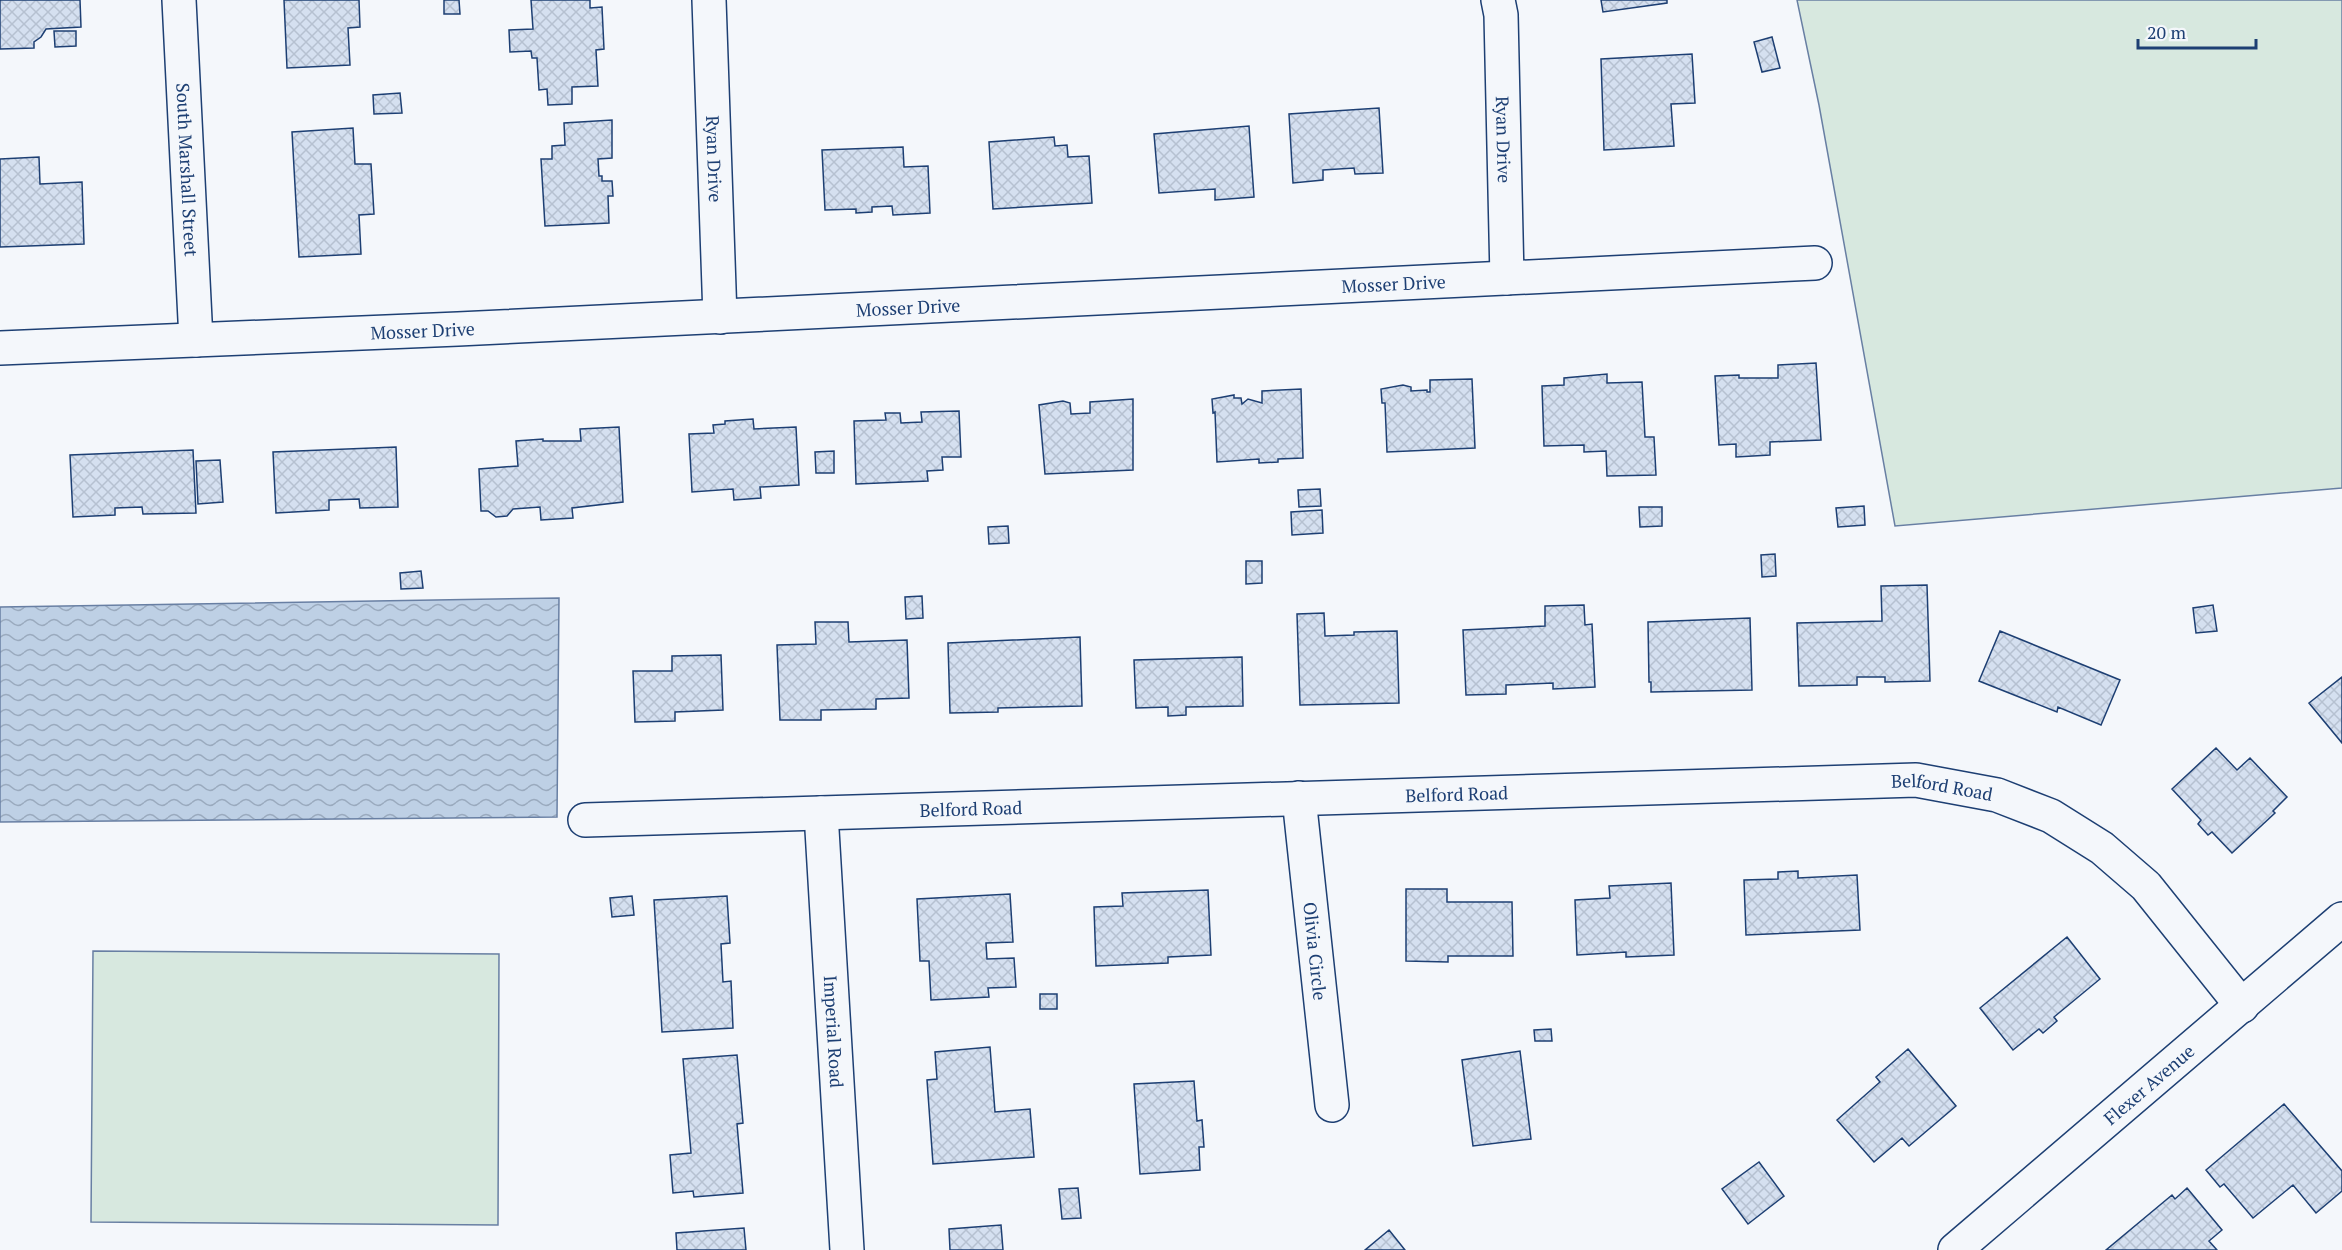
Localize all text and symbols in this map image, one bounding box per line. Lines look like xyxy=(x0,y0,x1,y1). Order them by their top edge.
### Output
scale bar xyxy=(2138,12,2256,50)
text: 20 m xyxy=(2147,20,2187,44)
street label: South Marshall Street xyxy=(171,82,204,258)
street label: Ryan Drive xyxy=(1491,96,1517,183)
street label: Ryan Drive xyxy=(701,115,728,203)
street label: Mosser Drive xyxy=(1341,269,1446,298)
street label: Mosser Drive xyxy=(855,293,961,322)
street label: Mosser Drive xyxy=(370,316,475,345)
street label: Belford Road xyxy=(1891,768,1995,806)
street label: Belford Road xyxy=(1405,780,1508,807)
street label: Belford Road xyxy=(919,795,1023,822)
street label: Olivia Circle xyxy=(1298,901,1333,1002)
street label: Imperial Road xyxy=(819,975,849,1089)
street label: Flexer Avenue xyxy=(2098,1039,2199,1130)

